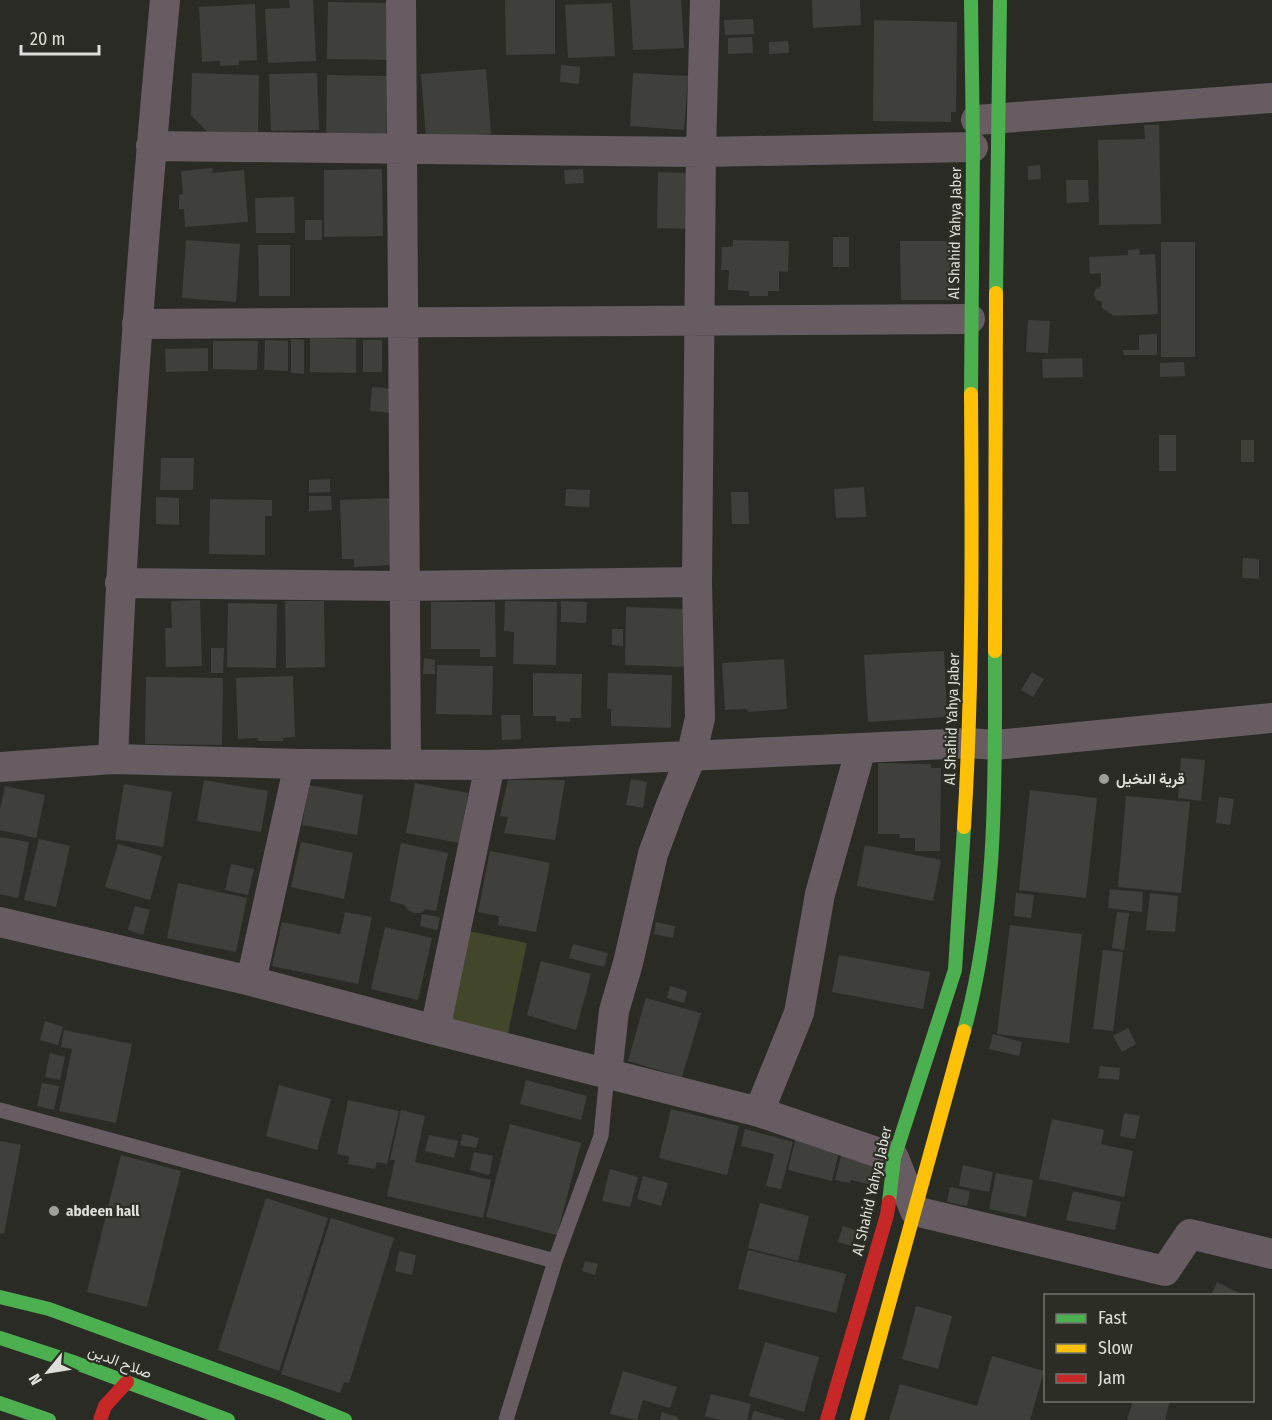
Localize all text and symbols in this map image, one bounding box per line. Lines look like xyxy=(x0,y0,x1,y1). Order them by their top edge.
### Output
scale bar xyxy=(21,18,99,56)
text: 20 m xyxy=(30,28,65,50)
street label: Al Shahid Yahya Jaber xyxy=(945,166,965,299)
street label: Al Shahid Yahya Jaber xyxy=(941,652,963,785)
place label: قرية النخيل xyxy=(1116,770,1185,788)
marker: قرية النخيل xyxy=(1097,772,1111,786)
street label: Al Shahid Yahya Jaber xyxy=(848,1124,896,1257)
place label: abdeen hall xyxy=(66,1202,140,1220)
marker: abdeen hall xyxy=(47,1204,61,1218)
legend xyxy=(1044,1294,1254,1402)
text: Fast xyxy=(1098,1307,1127,1329)
text: Slow xyxy=(1098,1337,1133,1359)
north arrow xyxy=(18,1342,78,1402)
street label: صلاح الدين xyxy=(85,1342,154,1384)
text: Jam xyxy=(1098,1367,1126,1389)
text: N xyxy=(25,1370,46,1388)

